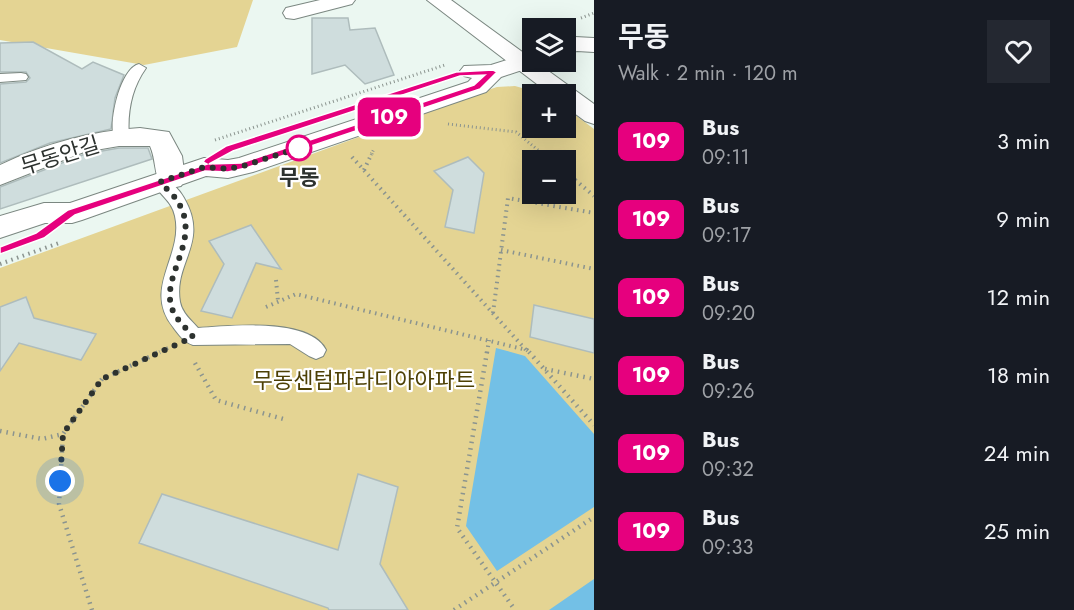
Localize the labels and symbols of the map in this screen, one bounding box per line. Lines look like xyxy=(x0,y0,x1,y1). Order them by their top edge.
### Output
line badge: 109 xyxy=(354,98,424,136)
street label: 무동안길 xyxy=(17,128,103,182)
marker: 무동 xyxy=(286,135,312,161)
place label: 무동 xyxy=(279,161,319,193)
park label: 무동센텀파라디아아파트 xyxy=(253,364,475,396)
your location xyxy=(45,466,75,496)

